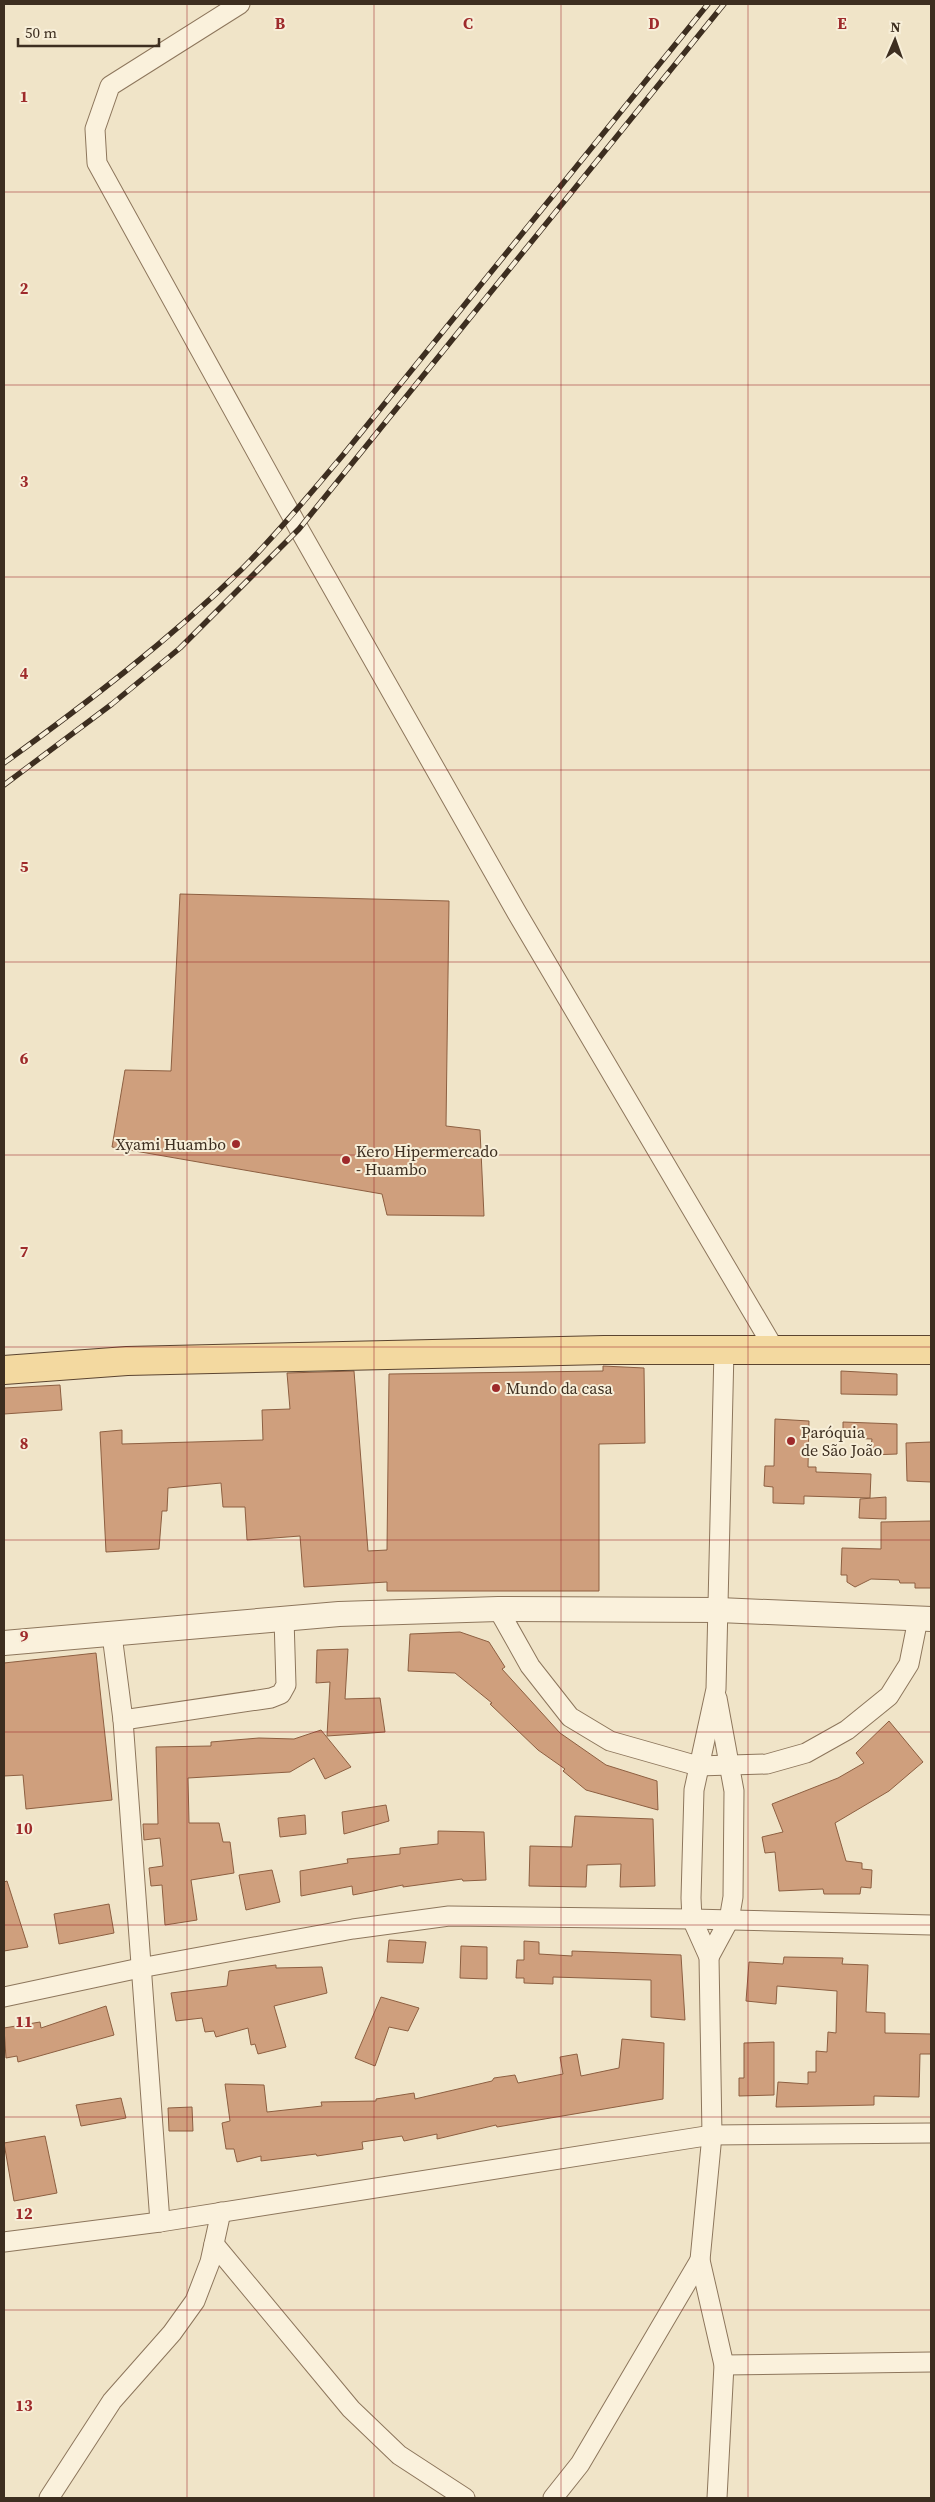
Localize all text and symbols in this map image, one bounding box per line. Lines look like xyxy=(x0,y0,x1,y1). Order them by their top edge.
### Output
text: B xyxy=(275,12,286,34)
text: C xyxy=(463,12,473,34)
text: D xyxy=(648,12,660,34)
text: E xyxy=(837,12,847,34)
scale bar xyxy=(18,15,159,47)
north arrow xyxy=(870,15,920,65)
text: N xyxy=(890,17,901,37)
text: 50 m xyxy=(25,22,57,43)
text: 1 xyxy=(20,85,28,107)
text: 2 xyxy=(20,277,29,299)
text: 3 xyxy=(20,470,29,492)
text: 4 xyxy=(20,662,29,684)
text: 5 xyxy=(20,855,29,877)
text: 6 xyxy=(20,1047,29,1069)
place label: Xyami Huambo xyxy=(115,1133,226,1155)
marker: Xyami Huambo xyxy=(230,1138,242,1150)
place label: Kero Hipermercado - Huambo xyxy=(356,1140,498,1180)
marker: Kero Hipermercado - Huambo xyxy=(340,1154,352,1166)
text: 7 xyxy=(20,1240,29,1262)
place label: Mundo da casa xyxy=(506,1377,613,1399)
marker: Mundo da casa xyxy=(490,1382,502,1394)
place label: Paróquia de São João xyxy=(801,1421,882,1461)
text: 8 xyxy=(20,1432,28,1454)
marker: Paróquia de São João xyxy=(785,1435,797,1447)
text: 9 xyxy=(20,1625,29,1647)
text: 10 xyxy=(15,1817,33,1839)
text: 11 xyxy=(15,2010,33,2032)
text: 12 xyxy=(15,2202,33,2224)
text: 13 xyxy=(15,2394,33,2416)

